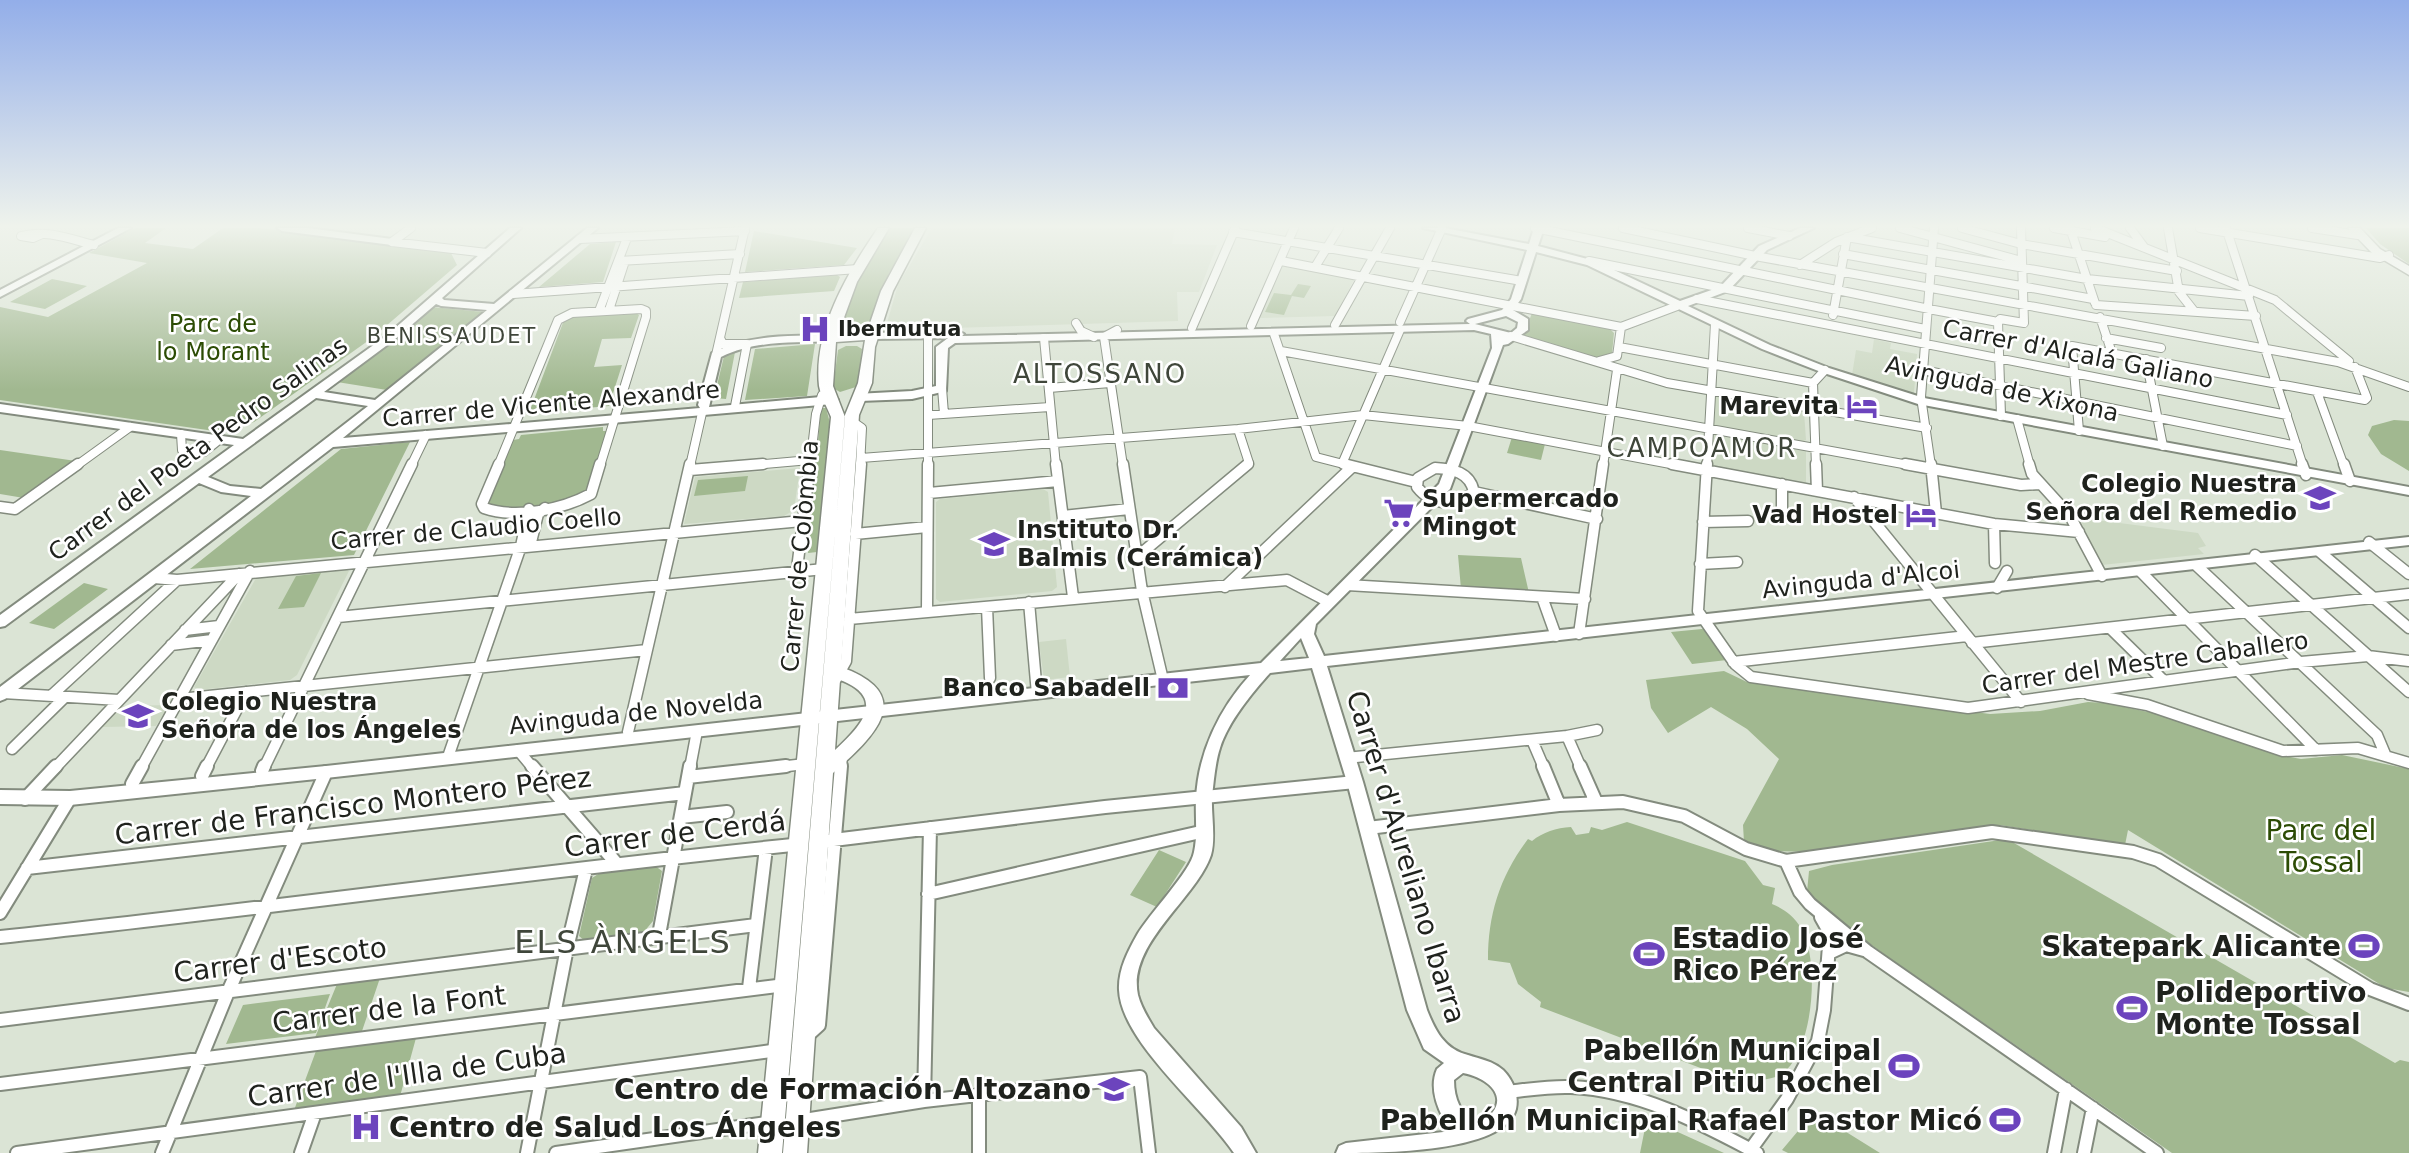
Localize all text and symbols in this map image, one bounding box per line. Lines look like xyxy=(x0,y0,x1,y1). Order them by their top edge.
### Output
park label: Parc de lo Morant xyxy=(156,310,270,366)
hospital icon: Ibermutua xyxy=(798,312,832,346)
street label: Carrer d'Alcalá Galiano xyxy=(1940,314,2216,394)
place label: Ibermutua xyxy=(838,317,961,341)
district label: BENISSAUDET xyxy=(367,324,537,348)
street label: Carrer del Poeta Pedro Salinas xyxy=(43,331,353,567)
street label: Avinguda de Xixona xyxy=(1883,351,2121,427)
district label: ALTOSSANO xyxy=(1013,359,1187,389)
street label: Carrer de Vicente Alexandre xyxy=(381,375,721,433)
hotel icon: Marevita xyxy=(1845,389,1879,423)
place label: Marevita xyxy=(1719,392,1839,420)
district label: CAMPOAMOR xyxy=(1607,433,1797,463)
street label: Carrer de Colòmbia xyxy=(776,439,824,673)
place label: Colegio Nuestra Señora del Remedio xyxy=(2026,470,2297,526)
school or university icon: Colegio Nuestra Señora del Remedio xyxy=(2303,481,2337,515)
place label: Supermercado Mingot xyxy=(1422,485,1619,541)
supermarket icon: Supermercado Mingot xyxy=(1382,496,1416,530)
hotel icon: Vad Hostel xyxy=(1904,498,1938,532)
place label: Vad Hostel xyxy=(1752,501,1898,529)
street label: Carrer de Claudio Coello xyxy=(329,502,623,556)
place label: Instituto Dr. Balmis (Cerámica) xyxy=(1017,516,1263,572)
school or university icon: Instituto Dr. Balmis (Cerámica) xyxy=(977,527,1011,561)
street label: Avinguda d'Alcoi xyxy=(1761,556,1961,604)
street label: Carrer del Mestre Caballero xyxy=(1980,626,2310,700)
bank icon: Banco Sabadell xyxy=(1156,671,1190,705)
place label: Banco Sabadell xyxy=(943,674,1150,702)
street label: Avinguda de Novelda xyxy=(508,686,764,740)
street label: Carrer d'Aureliano Ibarra xyxy=(1340,687,1472,1027)
place label: Colegio Nuestra Señora de los Ángeles xyxy=(161,688,462,744)
school or university icon: Colegio Nuestra Señora de los Ángeles xyxy=(121,699,155,733)
street label: Carrer de Francisco Montero Pérez xyxy=(113,760,593,852)
street label: Carrer de Cerdá xyxy=(562,804,788,864)
park label: Parc del Tossal xyxy=(2266,814,2376,879)
place label: Estadio José Rico Pérez xyxy=(1672,922,1864,987)
district label: ELS ÀNGELS xyxy=(514,923,732,961)
sports icon: Skatepark Alicante xyxy=(2347,929,2381,963)
place label: Skatepark Alicante xyxy=(2041,930,2341,963)
street label: Carrer d'Escoto xyxy=(171,931,389,989)
sports icon: Estadio José Rico Pérez xyxy=(1632,937,1666,971)
place label: Polideportivo Monte Tossal xyxy=(2155,976,2367,1041)
street label: Carrer de la Font xyxy=(270,978,508,1040)
sports icon: Polideportivo Monte Tossal xyxy=(2115,991,2149,1025)
place label: Pabellón Municipal Central Pitiu Rochel xyxy=(1567,1034,1881,1099)
street label: Carrer de l'Illa de Cuba xyxy=(245,1036,569,1114)
sports icon: Pabellón Municipal Central Pitiu Rochel xyxy=(1887,1049,1921,1083)
school or university icon: Centro de Formación Altozano xyxy=(1097,1072,1131,1106)
place label: Centro de Formación Altozano xyxy=(614,1073,1091,1106)
sports icon: Pabellón Municipal Rafael Pastor Micó xyxy=(1988,1103,2022,1137)
place label: Pabellón Municipal Rafael Pastor Micó xyxy=(1380,1104,1982,1137)
hospital icon: Centro de Salud Los Ángeles xyxy=(349,1110,383,1144)
place label: Centro de Salud Los Ángeles xyxy=(389,1110,841,1144)

